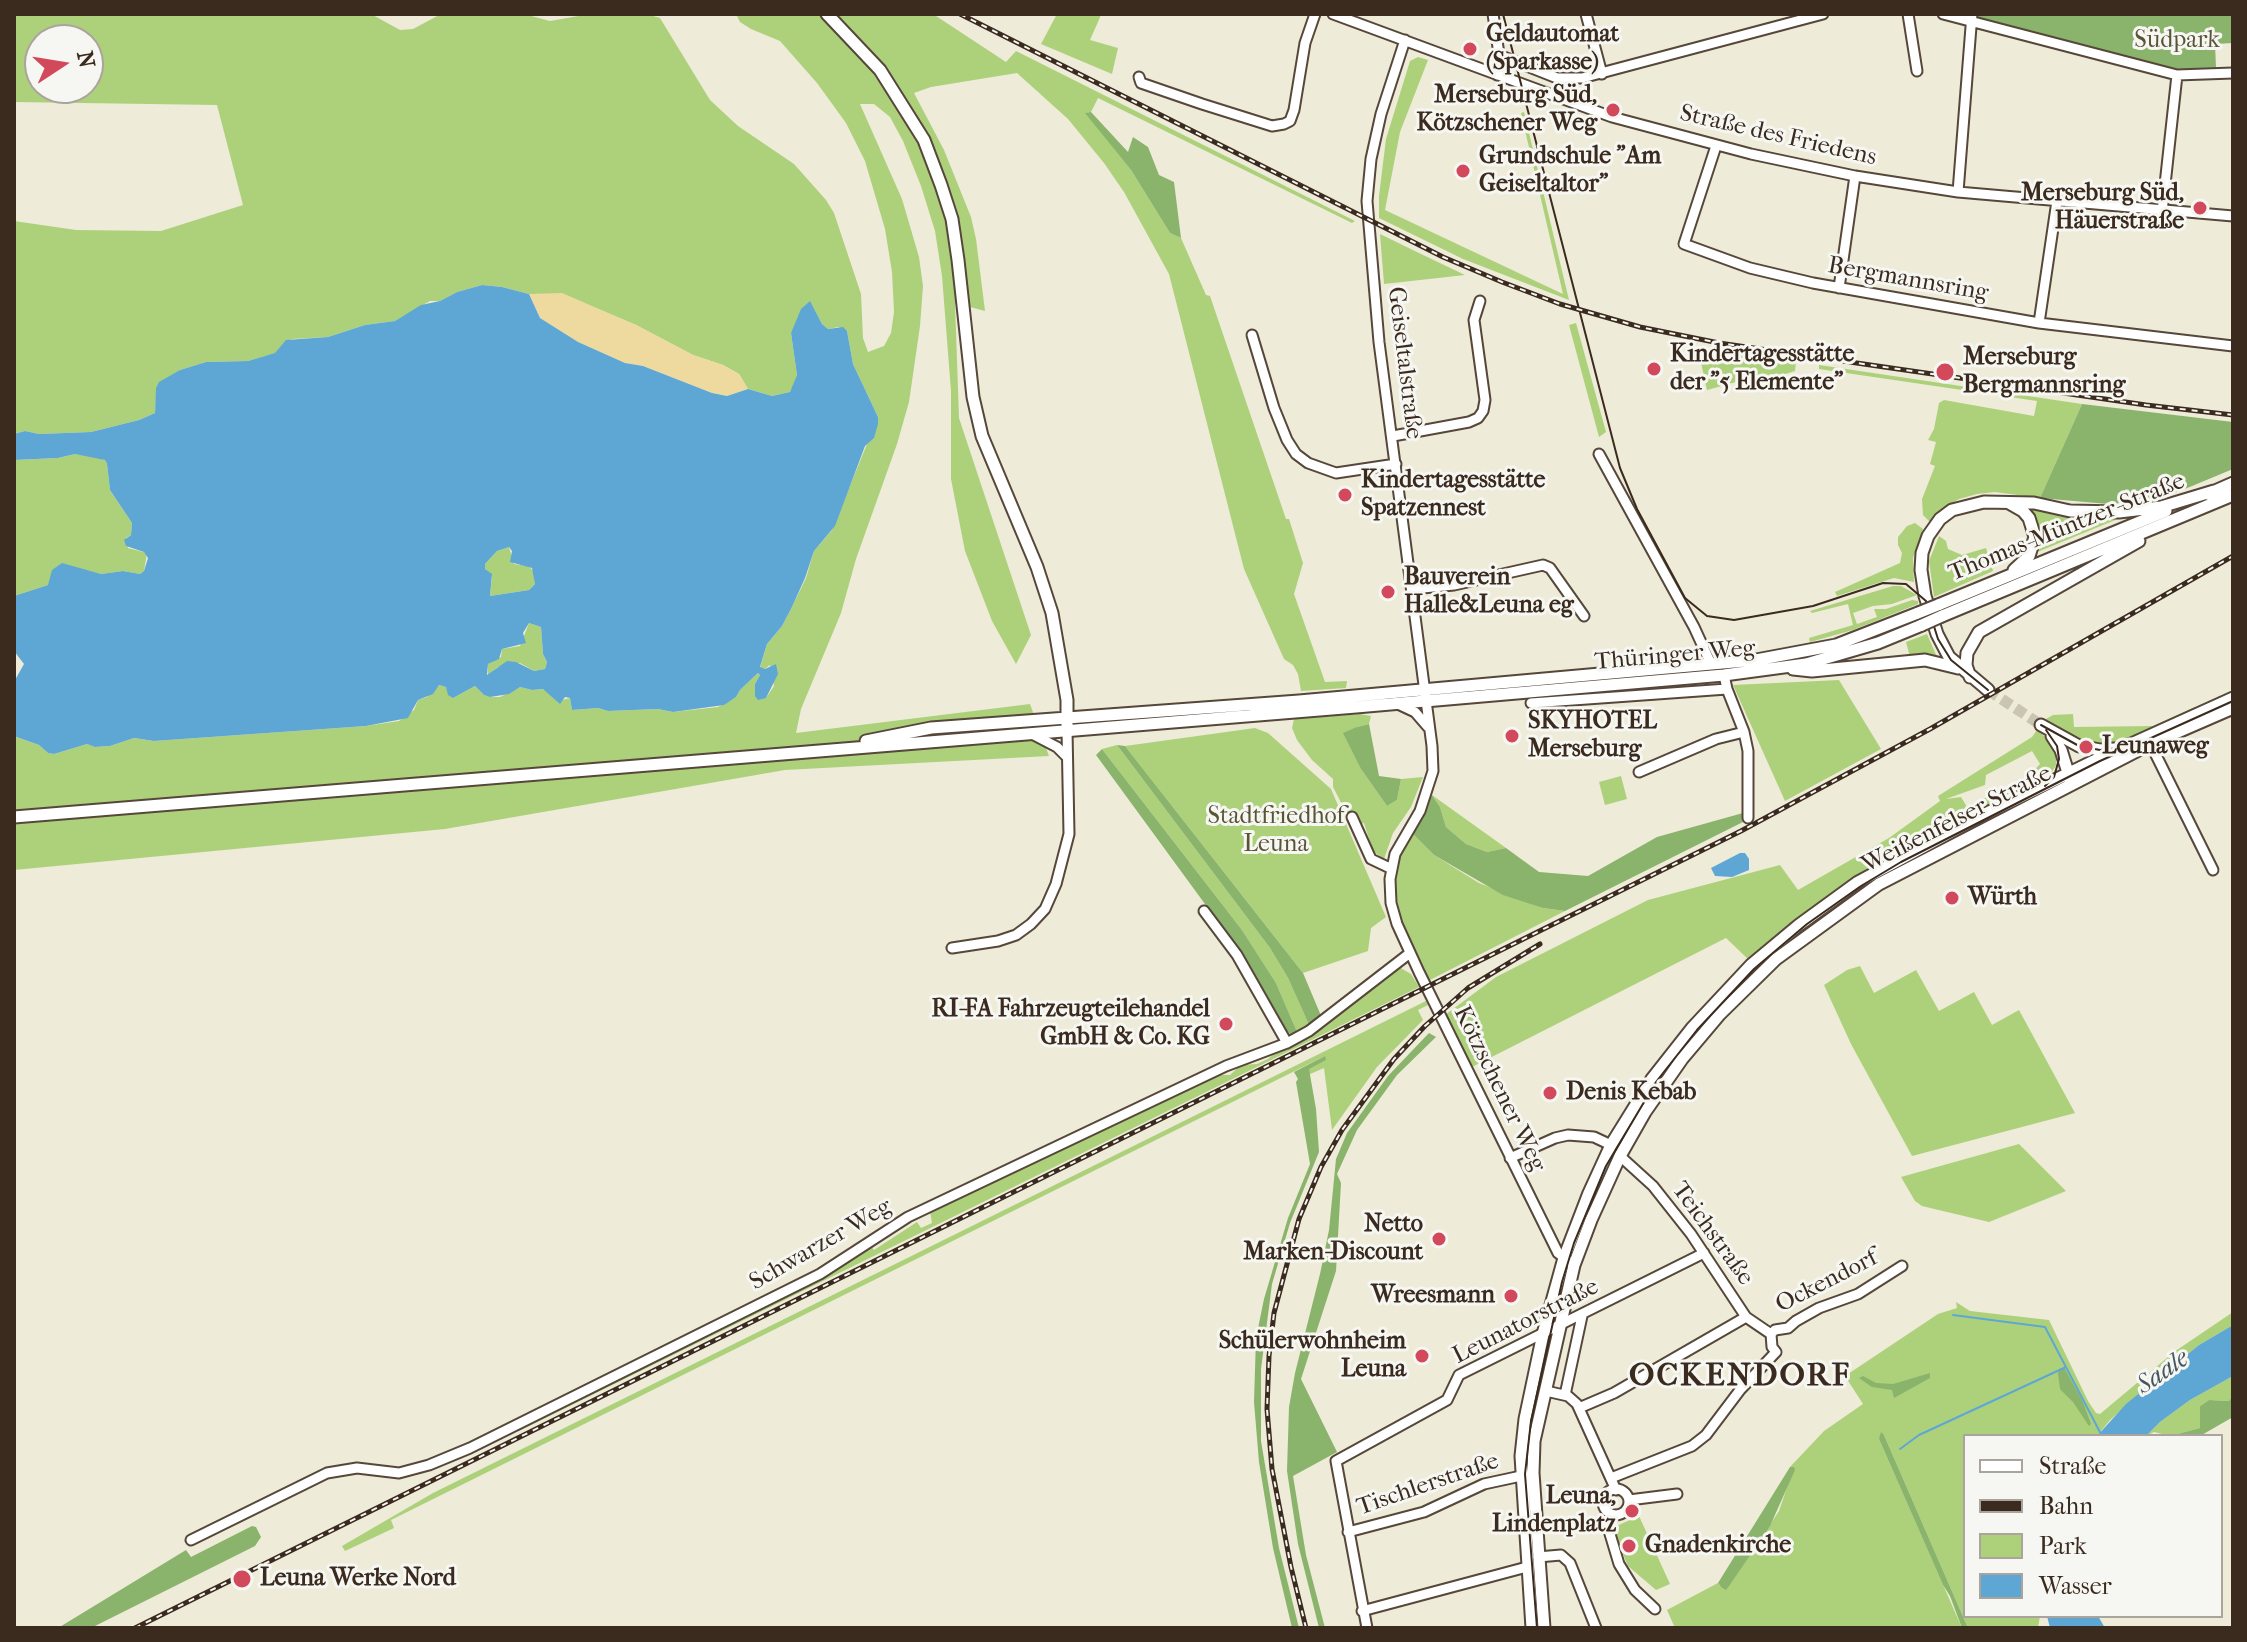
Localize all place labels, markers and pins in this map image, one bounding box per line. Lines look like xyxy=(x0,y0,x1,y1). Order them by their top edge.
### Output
place label: Geldautomat (Sparkasse) xyxy=(1486,21,1619,77)
marker: Geldautomat (Sparkasse) xyxy=(1461,40,1479,58)
place label: Merseburg Süd, Kötzschener Weg xyxy=(1416,82,1597,138)
marker: Merseburg Süd, Kötzschener Weg xyxy=(1604,101,1622,119)
place label: Grundschule "Am Geiseltaltor" xyxy=(1479,143,1661,199)
marker: Grundschule "Am Geiseltaltor" xyxy=(1454,162,1472,180)
place label: Merseburg Süd, Häuerstraße xyxy=(2021,180,2184,236)
marker: Merseburg Süd, Häuerstraße xyxy=(2191,199,2209,217)
place label: Kindertagesstätte der "5 Elemente" xyxy=(1670,341,1854,397)
place label: Merseburg Bergmannsring xyxy=(1963,344,2125,400)
marker: Kindertagesstätte der "5 Elemente" xyxy=(1645,360,1663,378)
marker: Merseburg Bergmannsring xyxy=(1934,361,1956,383)
place label: Kindertagesstätte Spatzennest xyxy=(1361,467,1545,523)
marker: Kindertagesstätte Spatzennest xyxy=(1336,486,1354,504)
place label: Bauverein Halle&Leuna eg xyxy=(1404,564,1574,620)
marker: Bauverein Halle&Leuna eg xyxy=(1379,583,1397,601)
place label: SKYHOTEL Merseburg xyxy=(1528,708,1657,764)
marker: SKYHOTEL Merseburg xyxy=(1503,727,1521,745)
place label: Leunaweg xyxy=(2102,733,2209,761)
marker: Leunaweg xyxy=(2077,738,2095,756)
place label: Würth xyxy=(1968,884,2037,912)
marker: Würth xyxy=(1943,889,1961,907)
place label: RI-FA Fahrzeugteilehandel GmbH & Co. KG xyxy=(932,996,1210,1052)
marker: RI-FA Fahrzeugteilehandel GmbH & Co. KG xyxy=(1217,1015,1235,1033)
place label: Denis Kebab xyxy=(1566,1079,1696,1107)
marker: Denis Kebab xyxy=(1541,1084,1559,1102)
place label: Netto Marken-Discount xyxy=(1243,1211,1423,1267)
marker: Netto Marken-Discount xyxy=(1430,1230,1448,1248)
place label: Wreesmann xyxy=(1371,1282,1495,1310)
marker: Wreesmann xyxy=(1502,1287,1520,1305)
place label: Schülerwohnheim Leuna xyxy=(1219,1328,1406,1384)
marker: Schülerwohnheim Leuna xyxy=(1413,1347,1431,1365)
place label: Leuna, Lindenplatz xyxy=(1492,1483,1616,1539)
marker: Leuna, Lindenplatz xyxy=(1623,1502,1641,1520)
place label: Gnadenkirche xyxy=(1645,1532,1791,1560)
marker: Gnadenkirche xyxy=(1620,1537,1638,1555)
place label: Leuna Werke Nord xyxy=(260,1565,456,1593)
marker: Leuna Werke Nord xyxy=(231,1568,253,1590)

